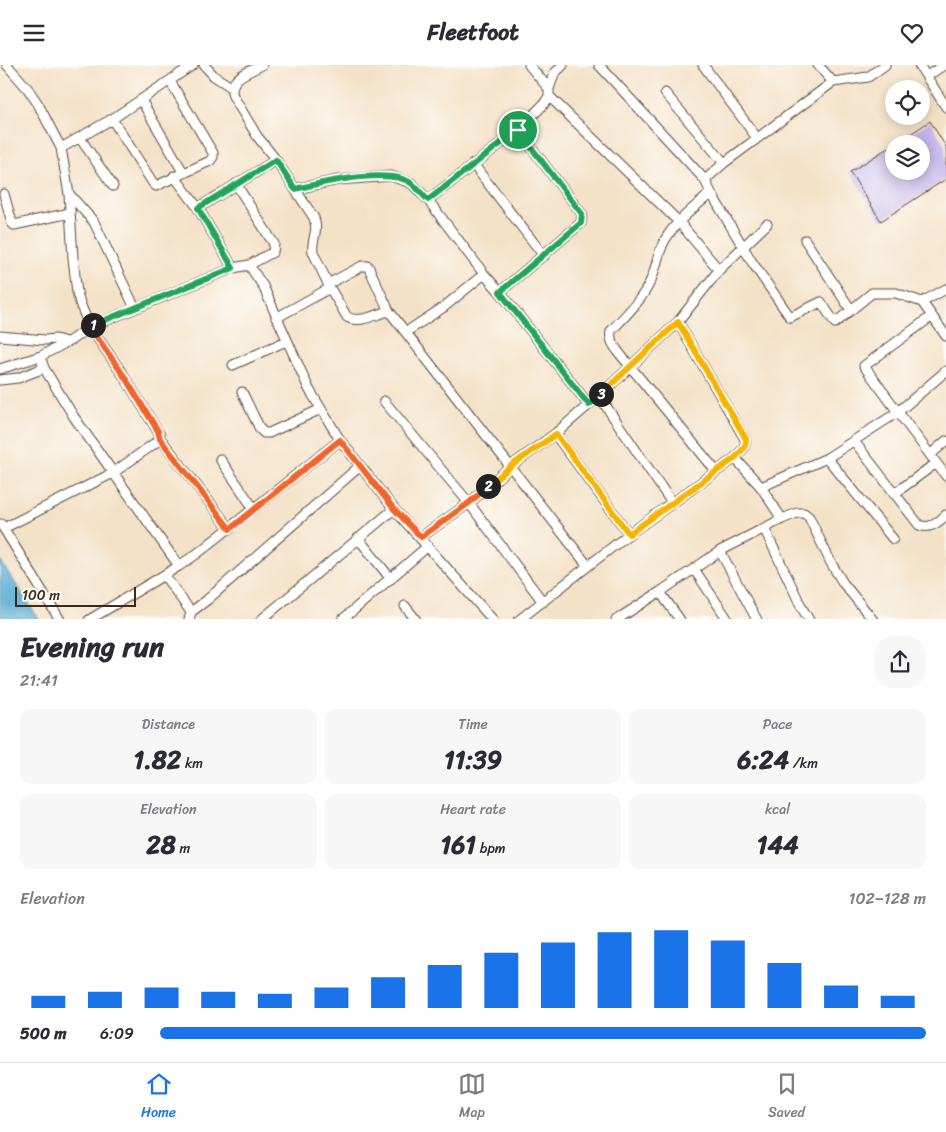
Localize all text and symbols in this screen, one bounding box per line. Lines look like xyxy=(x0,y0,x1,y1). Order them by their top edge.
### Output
text: Fleetfoot xyxy=(427,13,519,52)
icon: menu xyxy=(20,19,48,47)
icon: heart xyxy=(898,19,926,47)
map controls xyxy=(885,80,930,180)
button: locate xyxy=(885,80,930,125)
pin xyxy=(497,109,539,151)
icon: arrive xyxy=(504,116,532,144)
button: layers xyxy=(885,135,930,180)
pin: 1 xyxy=(80,313,106,337)
text: 1 xyxy=(90,313,97,338)
pin: 3 xyxy=(588,381,614,407)
text: 3 xyxy=(598,382,605,407)
pin: 2 xyxy=(476,473,500,499)
text: 2 xyxy=(484,474,493,499)
text: 100 m xyxy=(22,583,60,608)
scale bar xyxy=(15,585,136,608)
text: Evening run xyxy=(20,622,164,671)
button: share xyxy=(874,636,926,688)
text: 21:41 xyxy=(20,666,58,695)
text: Distance xyxy=(142,712,195,737)
text: Time xyxy=(458,712,488,737)
text: Pace xyxy=(763,712,793,737)
text: 1.82 xyxy=(134,737,181,782)
text: 11:39 xyxy=(444,737,502,782)
text: 6:24 xyxy=(737,737,789,782)
text: km xyxy=(181,751,203,776)
text: /km xyxy=(789,751,818,776)
text: Elevation xyxy=(140,797,197,822)
text: Heart rate xyxy=(440,797,506,822)
text: kcal xyxy=(765,797,790,822)
text: 28 xyxy=(146,822,176,867)
text: 161 xyxy=(440,822,476,867)
text: 144 xyxy=(757,822,799,867)
text: m xyxy=(176,836,190,861)
text: bpm xyxy=(476,836,506,861)
text: Elevation xyxy=(20,884,85,913)
text: 102–128 m xyxy=(849,884,926,913)
text: 500 m xyxy=(20,1019,66,1048)
text: 6:09 xyxy=(100,1019,134,1048)
tab: Home xyxy=(141,1070,176,1125)
tab: Map xyxy=(458,1070,486,1125)
tab: Saved xyxy=(768,1070,805,1125)

